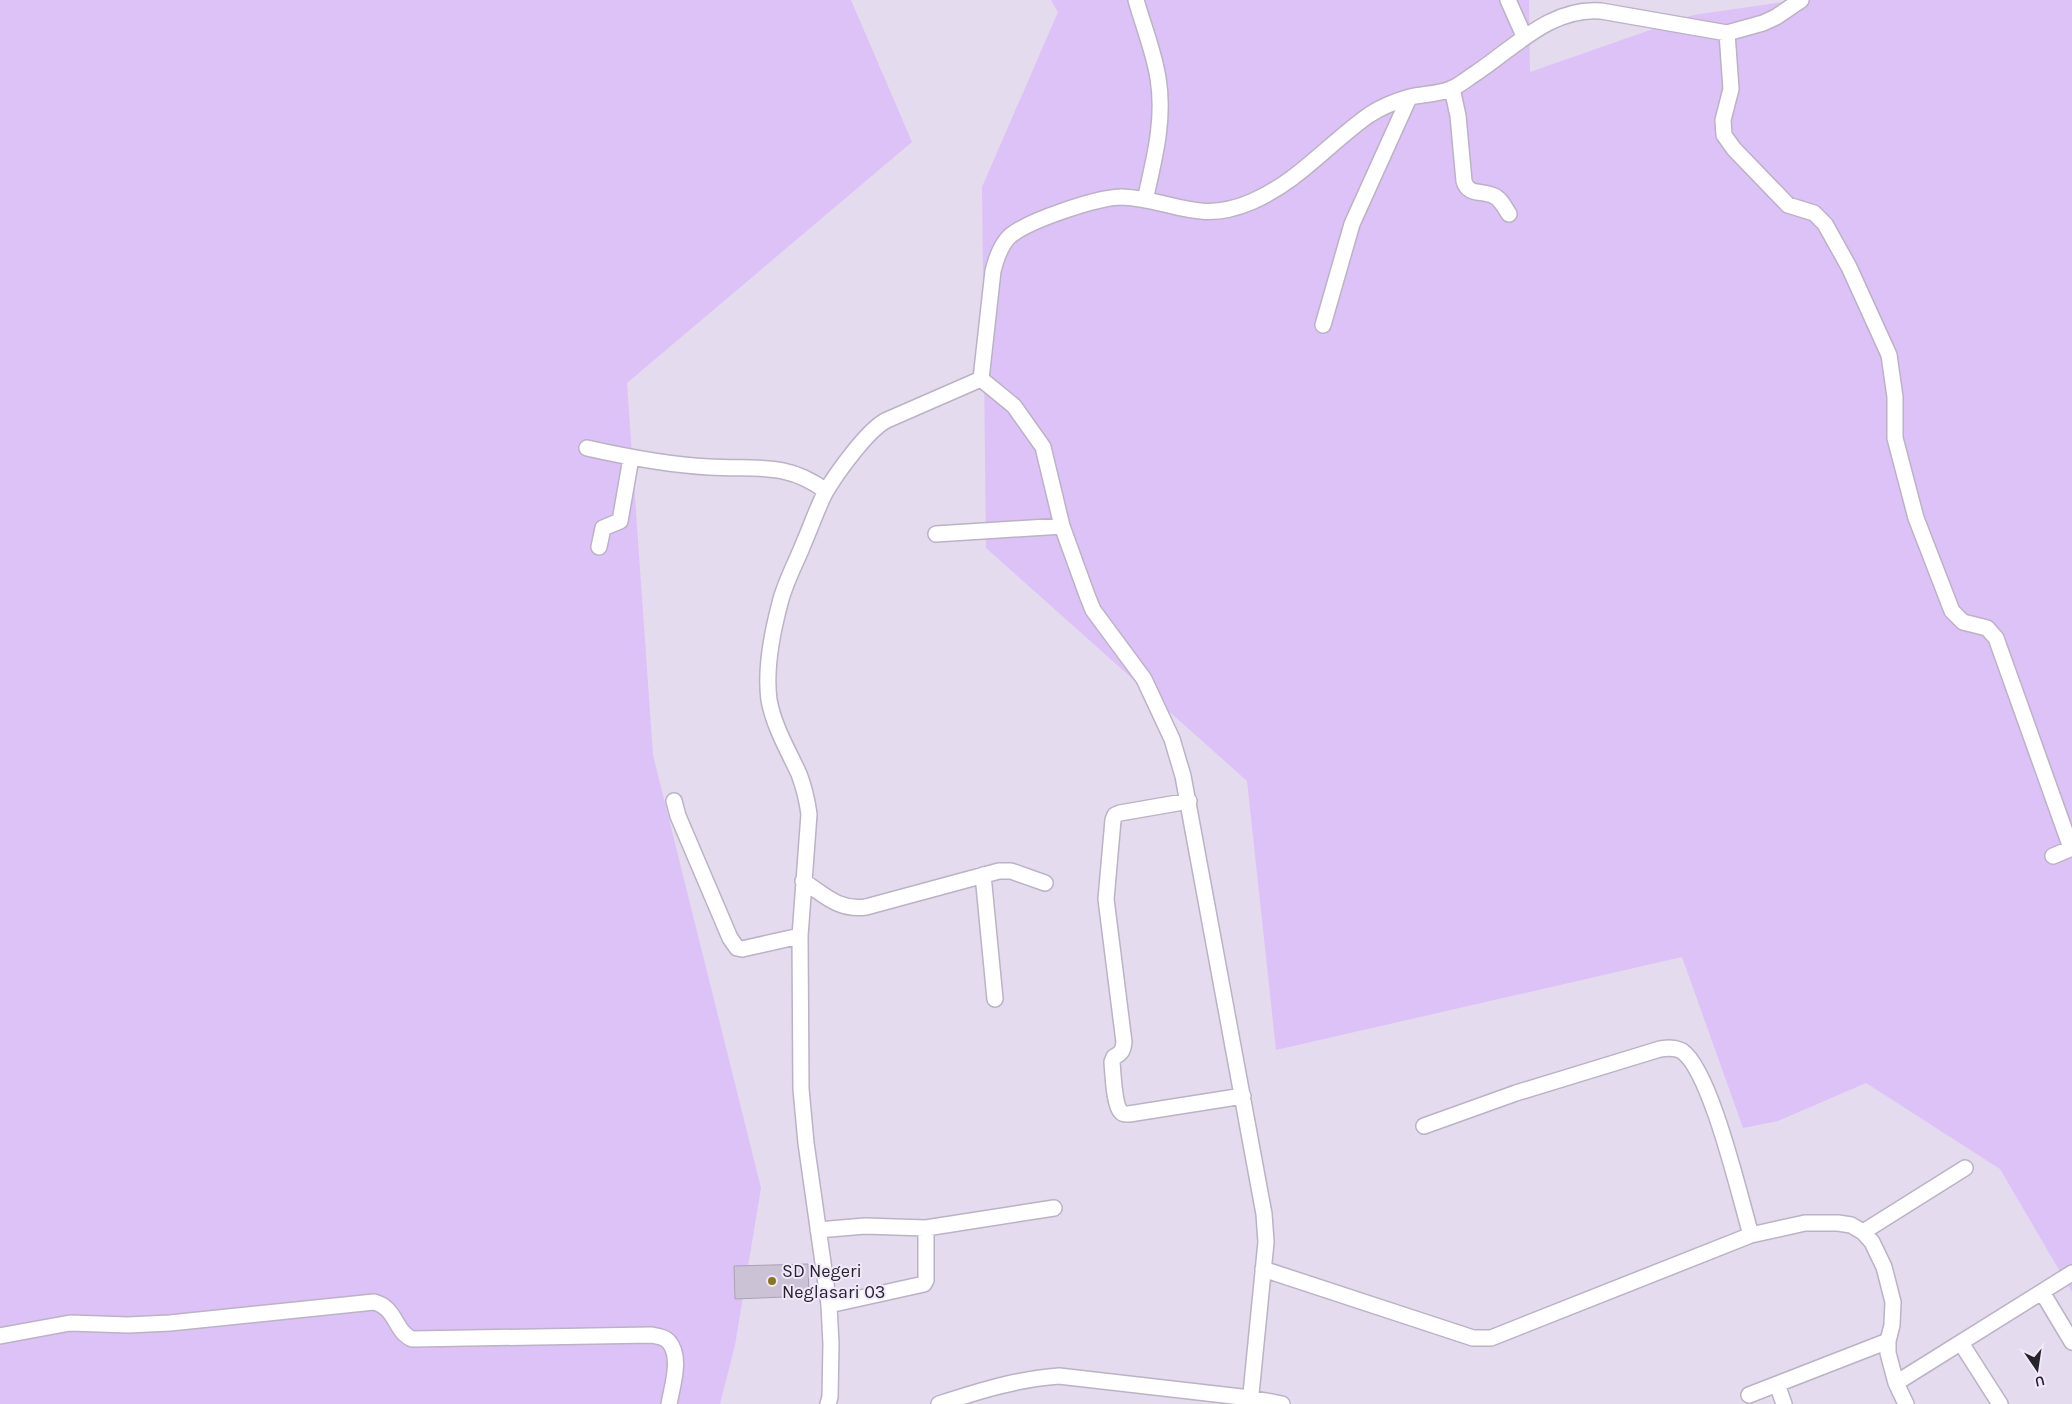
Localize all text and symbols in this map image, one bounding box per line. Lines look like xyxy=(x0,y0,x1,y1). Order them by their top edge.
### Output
place label: SD Negeri Neglasari 03 xyxy=(782,1260,886,1303)
marker: SD Negeri Neglasari 03 xyxy=(766,1275,778,1287)
north arrow xyxy=(2012,1344,2062,1394)
text: U xyxy=(2033,1372,2046,1391)

